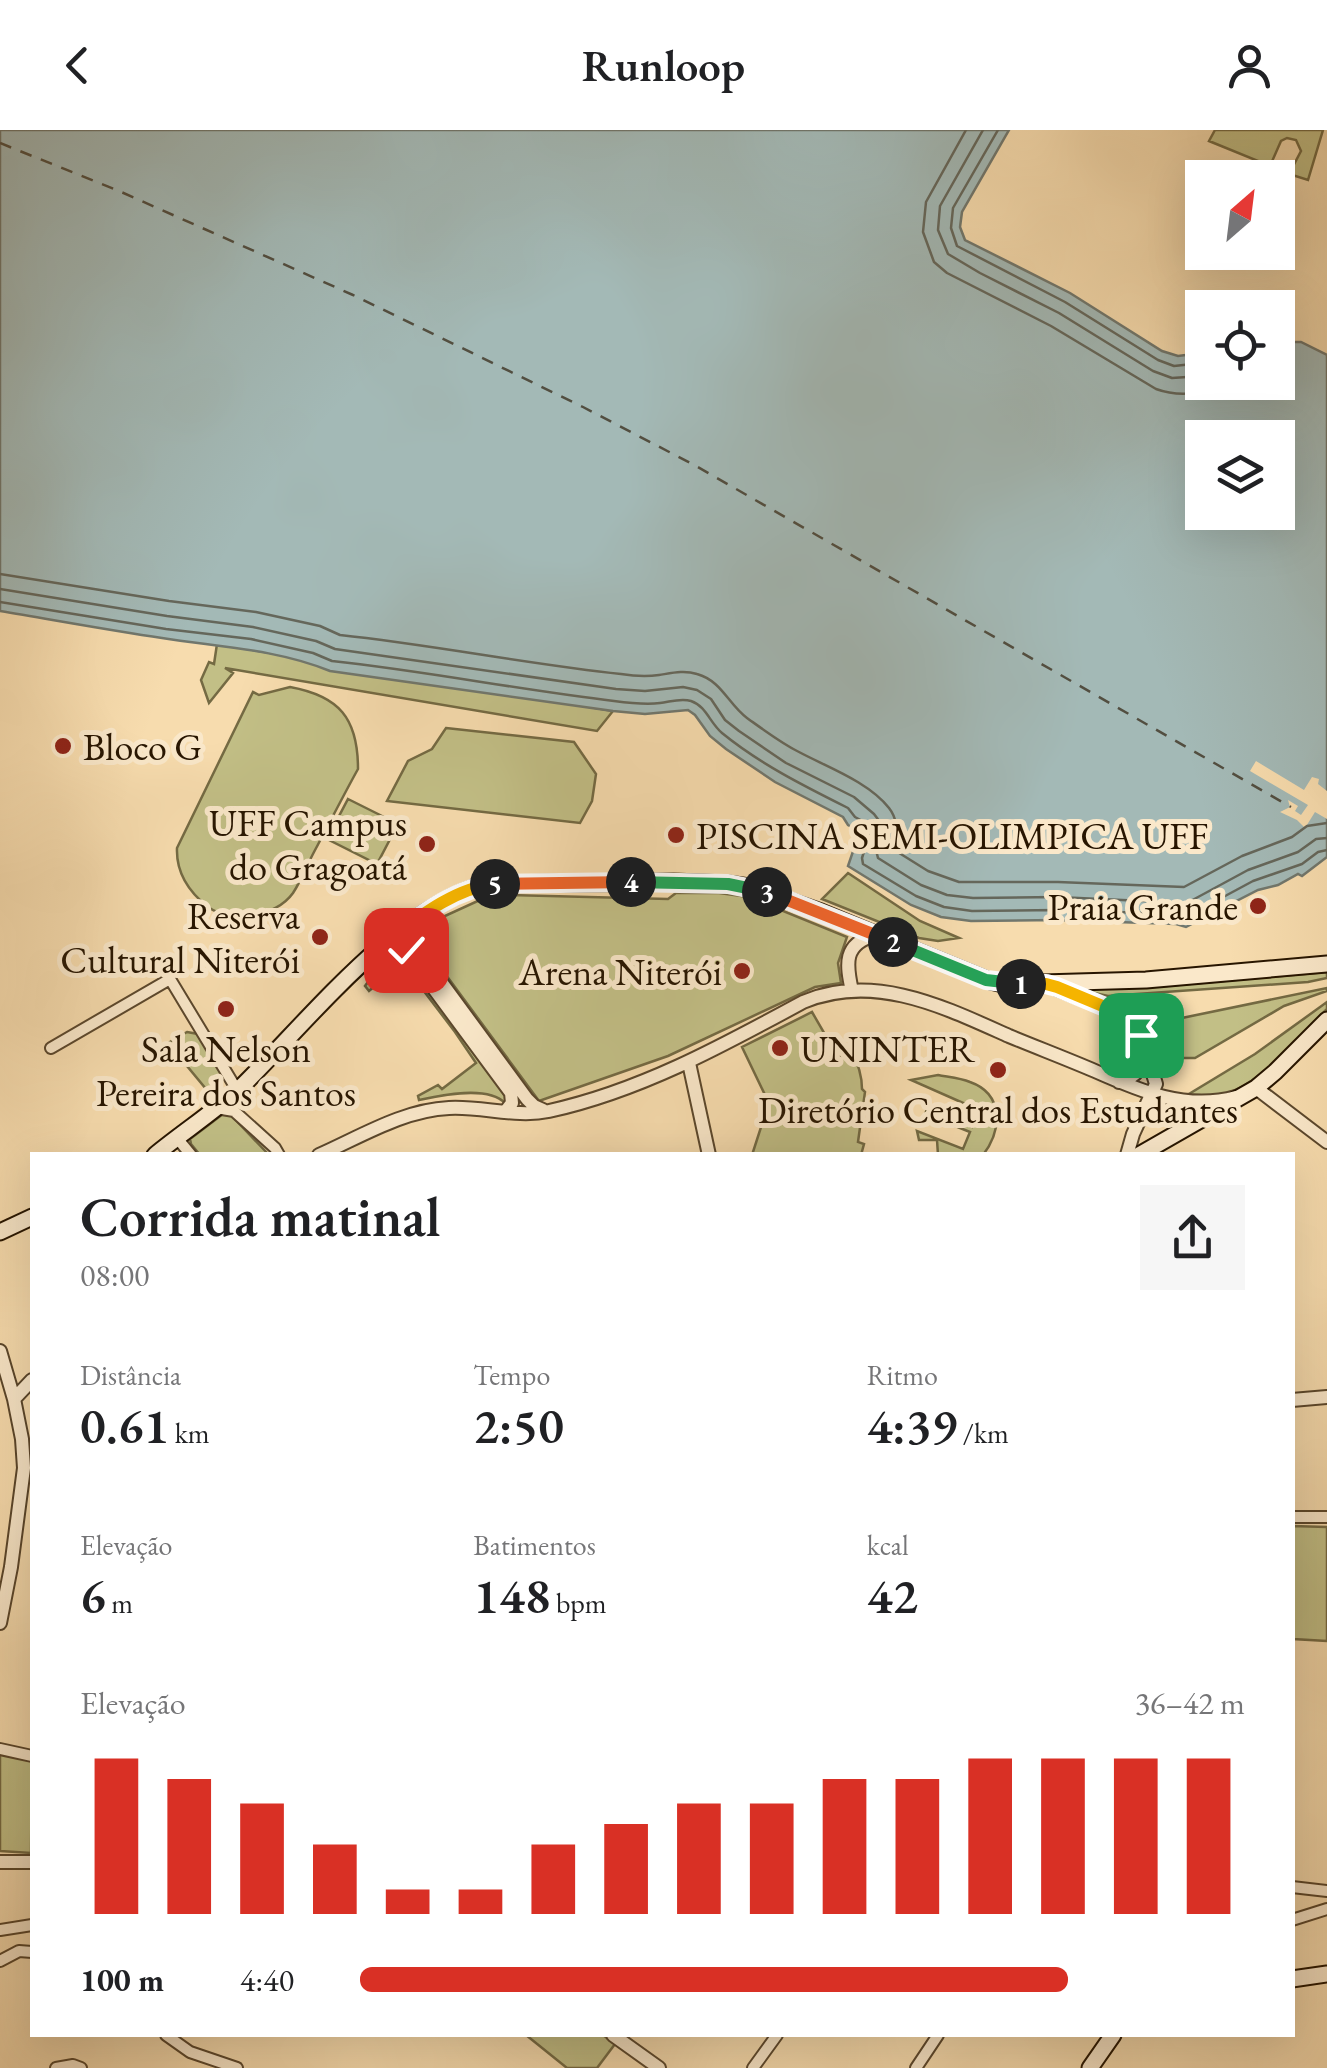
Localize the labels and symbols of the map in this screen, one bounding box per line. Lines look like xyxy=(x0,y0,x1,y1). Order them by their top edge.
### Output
north arrow xyxy=(1185,160,1295,270)
place label: Bloco G xyxy=(83,722,202,771)
marker: Bloco G xyxy=(52,735,74,757)
place label: UFF Campus do Gragoatá xyxy=(209,798,408,891)
place label: PISCINA SEMI-OLIMPICA UFF xyxy=(696,811,1208,860)
marker: PISCINA SEMI-OLIMPICA UFF xyxy=(665,824,687,846)
marker: UFF Campus do Gragoatá xyxy=(416,833,438,855)
pin: 4 xyxy=(606,857,656,907)
pin: 5 xyxy=(470,859,520,909)
pin: 3 xyxy=(742,867,792,917)
place label: Praia Grande xyxy=(1047,882,1238,931)
place label: Reserva Cultural Niterói xyxy=(60,891,301,984)
marker: Praia Grande xyxy=(1247,895,1269,917)
pin xyxy=(364,908,449,993)
pin: 2 xyxy=(868,917,918,967)
marker: Reserva Cultural Niterói xyxy=(309,926,331,948)
place label: Arena Niterói xyxy=(517,947,722,996)
pin: 1 xyxy=(996,959,1046,1009)
marker: Arena Niterói xyxy=(731,960,753,982)
pin xyxy=(1099,993,1184,1078)
marker: Sala Nelson Pereira dos Santos xyxy=(215,998,237,1020)
place label: Sala Nelson Pereira dos Santos xyxy=(96,1024,356,1117)
place label: UNINTER xyxy=(800,1024,976,1073)
marker: UNINTER xyxy=(769,1037,791,1059)
marker: Diretório Central dos Estudantes xyxy=(987,1059,1009,1081)
place label: Diretório Central dos Estudantes xyxy=(758,1085,1238,1134)

